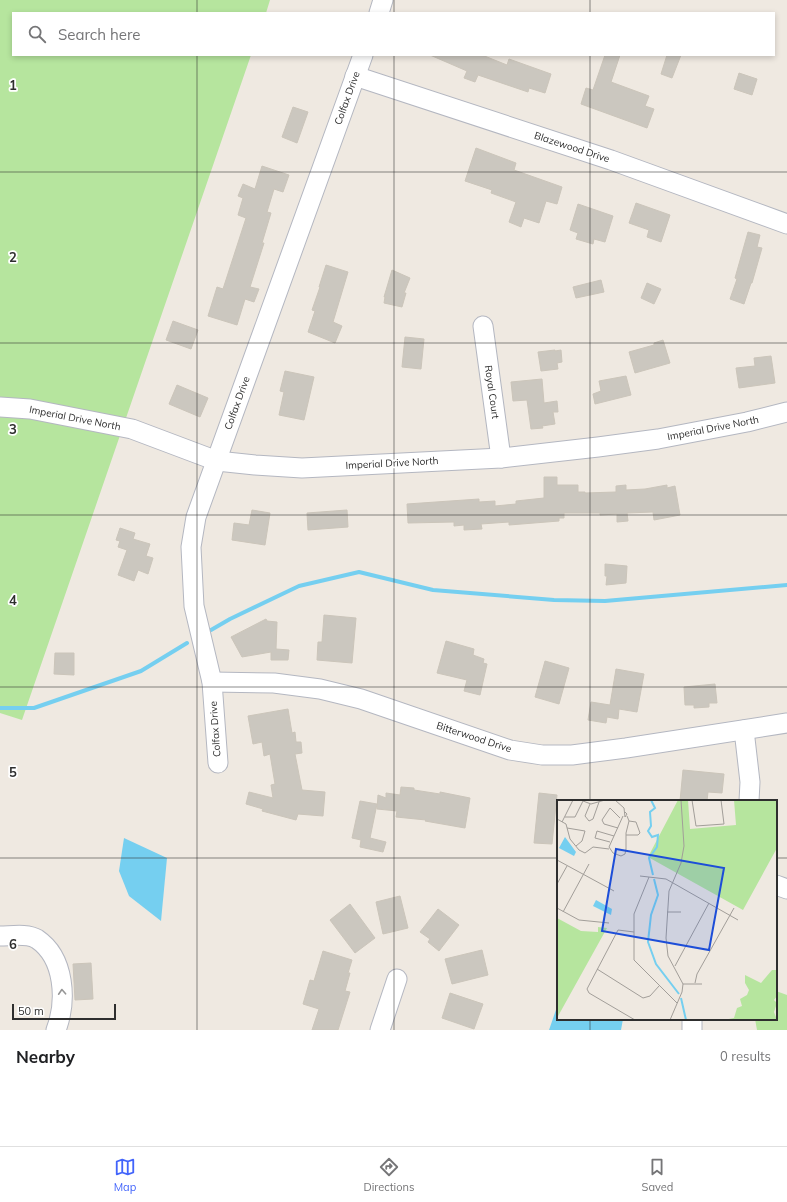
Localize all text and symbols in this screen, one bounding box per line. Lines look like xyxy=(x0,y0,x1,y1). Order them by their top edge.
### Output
search box xyxy=(12,12,775,56)
icon: search xyxy=(26,23,48,45)
text: Search here xyxy=(58,25,140,44)
street label: Colfax Drive xyxy=(331,69,363,127)
text: 1 xyxy=(9,77,17,93)
street label: Blazewood Drive xyxy=(533,129,611,165)
text: 2 xyxy=(9,249,17,265)
street label: Royal Court xyxy=(482,364,502,420)
street label: Colfax Drive xyxy=(221,374,253,432)
street label: Imperial Drive North xyxy=(28,403,122,433)
street label: Imperial Drive North xyxy=(666,413,760,443)
text: 3 xyxy=(9,421,17,437)
street label: Imperial Drive North xyxy=(345,454,439,472)
text: 4 xyxy=(9,592,17,608)
street label: Colfax Drive xyxy=(207,701,223,757)
street label: Bitterwood Drive xyxy=(435,719,513,755)
text: 5 xyxy=(9,764,17,780)
inset map xyxy=(557,800,777,1020)
text: 6 xyxy=(9,936,17,952)
one-way arrow xyxy=(58,989,66,995)
scale bar xyxy=(12,1002,116,1021)
text: 50 m xyxy=(18,1004,44,1018)
text: Nearby xyxy=(16,1046,75,1067)
text: 0 results xyxy=(720,1048,771,1064)
tab: Map xyxy=(114,1156,136,1194)
tab: Directions xyxy=(364,1156,414,1194)
tab: Saved xyxy=(642,1156,673,1194)

